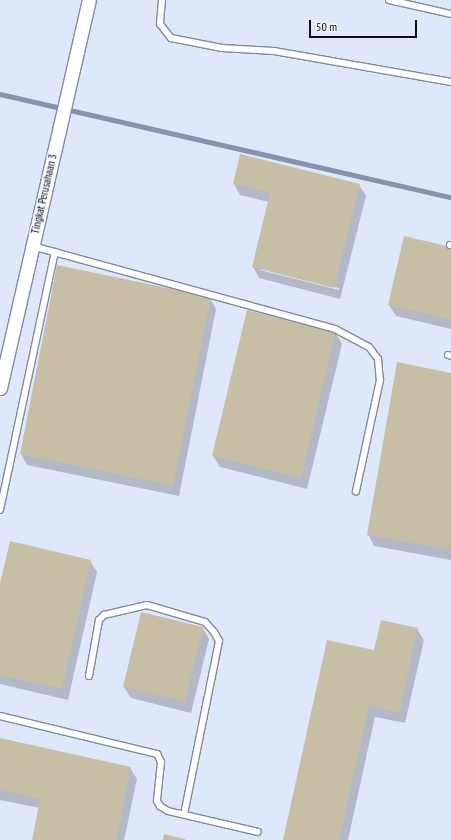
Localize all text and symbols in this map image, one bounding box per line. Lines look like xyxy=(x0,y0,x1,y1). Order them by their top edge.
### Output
scale bar xyxy=(311,12,419,38)
text: 50 m xyxy=(316,19,337,34)
street label: Tingkat Perusahaan 3 xyxy=(28,153,60,235)

